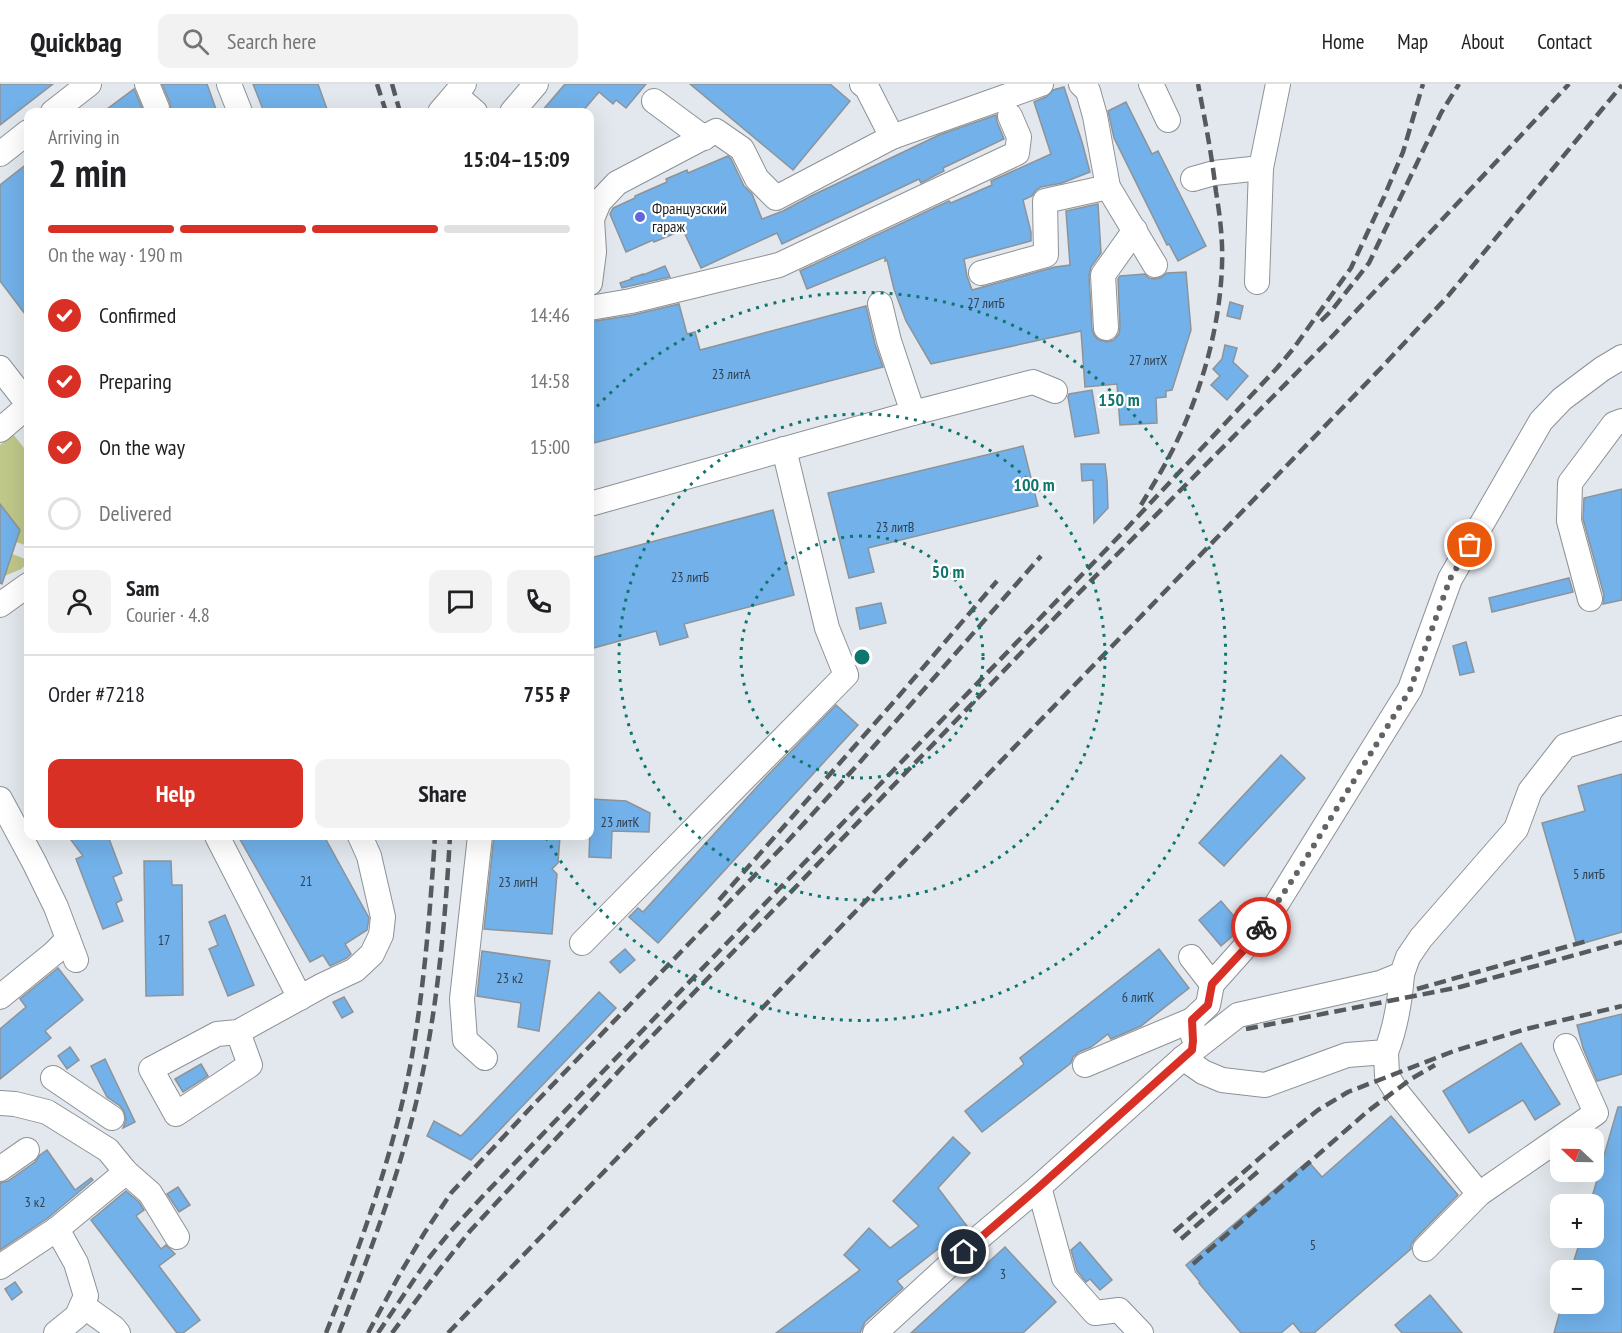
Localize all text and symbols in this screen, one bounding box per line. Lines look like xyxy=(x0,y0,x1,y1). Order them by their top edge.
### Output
search box xyxy=(158,14,578,68)
text: Quickbag xyxy=(30,23,122,60)
icon: search xyxy=(179,25,212,58)
text: Search here xyxy=(227,27,316,55)
text: Home xyxy=(1322,28,1364,55)
text: Map xyxy=(1397,28,1428,55)
text: About xyxy=(1461,28,1504,55)
text: Contact xyxy=(1537,28,1592,55)
text: Arriving in xyxy=(48,124,120,150)
text: 15:04–15:09 xyxy=(463,145,570,173)
text: 2 min xyxy=(48,147,127,198)
place label: Французский гараж xyxy=(652,198,727,236)
marker: Французский гараж xyxy=(633,210,647,224)
text: On the way · 190 m xyxy=(48,242,183,268)
house number: 27 литБ xyxy=(967,294,1005,312)
icon: check xyxy=(48,299,81,332)
text: Confirmed xyxy=(99,301,176,329)
text: 14:46 xyxy=(530,302,570,328)
house number: 27 литХ xyxy=(1129,351,1167,369)
icon: check xyxy=(48,365,81,398)
house number: 23 литА xyxy=(712,365,751,383)
text: Preparing xyxy=(99,367,172,395)
text: 14:58 xyxy=(530,368,570,394)
text: 150 m xyxy=(1098,388,1140,411)
icon: check xyxy=(48,431,81,464)
text: On the way xyxy=(99,433,185,461)
text: 15:00 xyxy=(530,434,570,460)
text: 100 m xyxy=(1013,473,1055,496)
text: Delivered xyxy=(99,499,172,527)
house number: 23 литВ xyxy=(876,518,914,536)
pin xyxy=(1444,519,1495,570)
icon: bag xyxy=(1453,528,1486,561)
text: 50 m xyxy=(932,560,964,583)
house number: 23 литБ xyxy=(671,568,709,586)
button: person xyxy=(48,570,111,633)
button: chat xyxy=(429,570,492,633)
button: phone xyxy=(507,570,570,633)
text: Sam xyxy=(126,574,159,602)
text: Courier · 4.8 xyxy=(126,602,210,628)
centre of rings xyxy=(852,647,872,667)
text: Order #7218 xyxy=(48,680,145,708)
text: 755 ₽ xyxy=(523,680,570,708)
button: Help xyxy=(48,759,303,828)
button: Share xyxy=(315,759,570,828)
house number: 23 литК xyxy=(601,813,639,831)
house number: 5 литБ xyxy=(1573,865,1605,883)
house number: 21 xyxy=(300,872,312,890)
house number: 23 литН xyxy=(498,873,538,891)
courier xyxy=(1231,897,1291,957)
icon: bike xyxy=(1245,911,1278,944)
house number: 17 xyxy=(158,931,170,949)
house number: 23 к2 xyxy=(496,969,524,987)
house number: 6 литК xyxy=(1122,988,1154,1006)
north arrow xyxy=(1550,1128,1604,1182)
map controls xyxy=(1550,1128,1604,1314)
house number: 3 к2 xyxy=(25,1193,46,1211)
button: + xyxy=(1550,1194,1604,1248)
pin xyxy=(938,1226,989,1277)
icon: home xyxy=(947,1235,980,1268)
house number: 5 xyxy=(1310,1236,1316,1254)
button: − xyxy=(1550,1260,1604,1314)
house number: 3 xyxy=(1000,1265,1006,1283)

